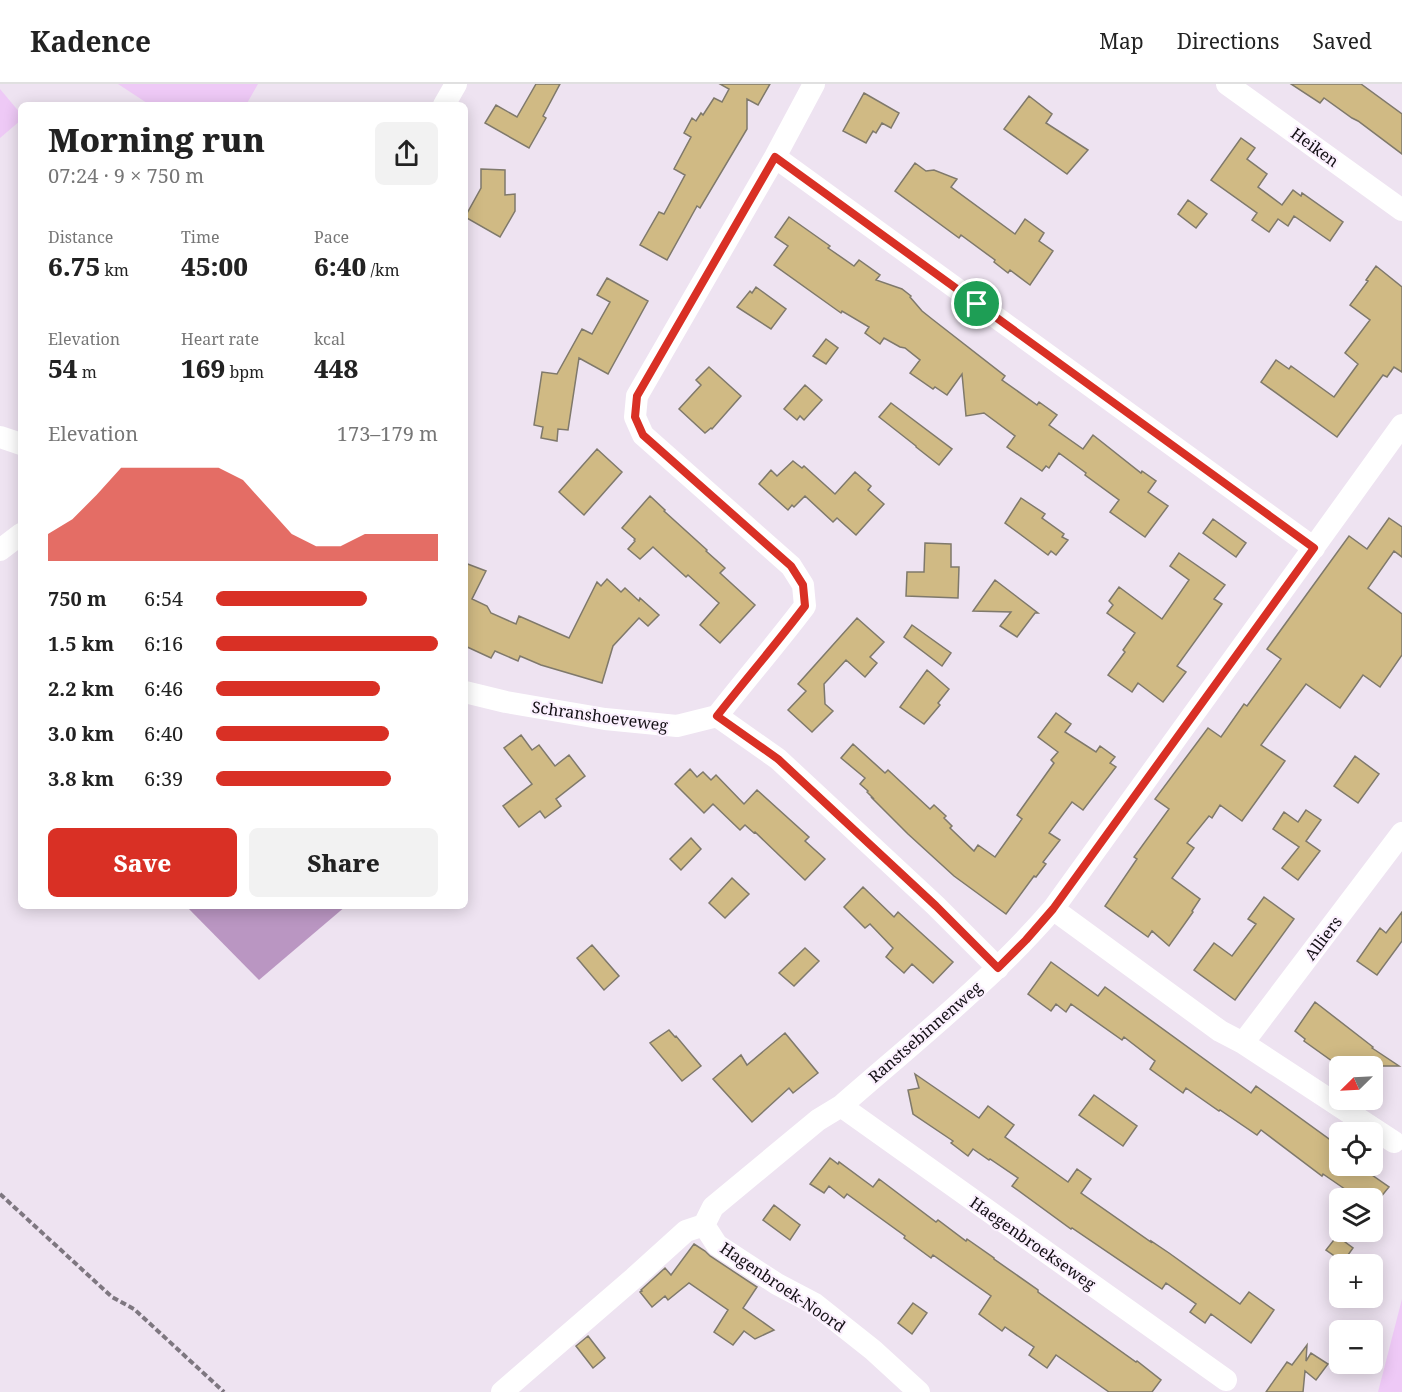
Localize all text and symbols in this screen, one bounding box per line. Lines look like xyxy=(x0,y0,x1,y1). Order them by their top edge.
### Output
text: Kadence xyxy=(30,22,151,60)
text: Map xyxy=(1099,27,1144,55)
text: Directions xyxy=(1177,27,1279,55)
text: Saved xyxy=(1312,27,1372,55)
text: Morning run xyxy=(48,117,265,162)
button: share xyxy=(375,122,438,185)
street label: Heiken xyxy=(1287,122,1343,172)
text: 07:24 · 9 × 750 m xyxy=(48,162,204,189)
text: Distance xyxy=(48,226,113,248)
text: Time xyxy=(181,226,220,248)
text: Pace xyxy=(314,226,349,248)
text: 6.75 xyxy=(48,248,100,284)
text: 45:00 xyxy=(181,248,248,284)
text: 6:40 xyxy=(314,248,366,284)
text: km xyxy=(100,259,129,281)
text: /km xyxy=(366,259,400,281)
pin xyxy=(951,278,1002,329)
icon: arrive xyxy=(960,287,993,320)
text: Elevation xyxy=(48,328,120,350)
text: Heart rate xyxy=(181,328,259,350)
text: kcal xyxy=(314,328,345,350)
text: 54 xyxy=(48,350,77,386)
text: 169 xyxy=(181,350,225,386)
text: 448 xyxy=(314,350,358,386)
text: m xyxy=(77,361,97,383)
text: bpm xyxy=(225,361,264,383)
text: Elevation xyxy=(48,420,138,447)
text: 173–179 m xyxy=(337,420,438,447)
text: 750 m xyxy=(48,585,107,612)
text: 6:54 xyxy=(144,585,183,612)
text: 1.5 km xyxy=(48,630,114,657)
text: 6:16 xyxy=(144,630,183,657)
text: 2.2 km xyxy=(48,675,114,702)
text: 6:46 xyxy=(144,675,183,702)
street label: Schranshoeveweg xyxy=(531,696,670,736)
text: 3.0 km xyxy=(48,720,114,747)
text: 6:40 xyxy=(144,720,183,747)
text: 3.8 km xyxy=(48,765,114,792)
text: 6:39 xyxy=(144,765,183,792)
button: Save xyxy=(48,828,237,897)
button: Share xyxy=(249,828,438,897)
street label: Alliers xyxy=(1299,912,1347,964)
street label: Ranstsebinnenweg xyxy=(863,976,987,1087)
north arrow xyxy=(1329,1056,1383,1110)
map controls xyxy=(1329,1056,1383,1374)
button: locate xyxy=(1329,1122,1383,1176)
button: layers xyxy=(1329,1188,1383,1242)
street label: Haegenbroekseweg xyxy=(966,1191,1101,1295)
street label: Hagenbroek-Noord xyxy=(716,1237,850,1337)
button: + xyxy=(1329,1254,1383,1308)
button: − xyxy=(1329,1320,1383,1374)

